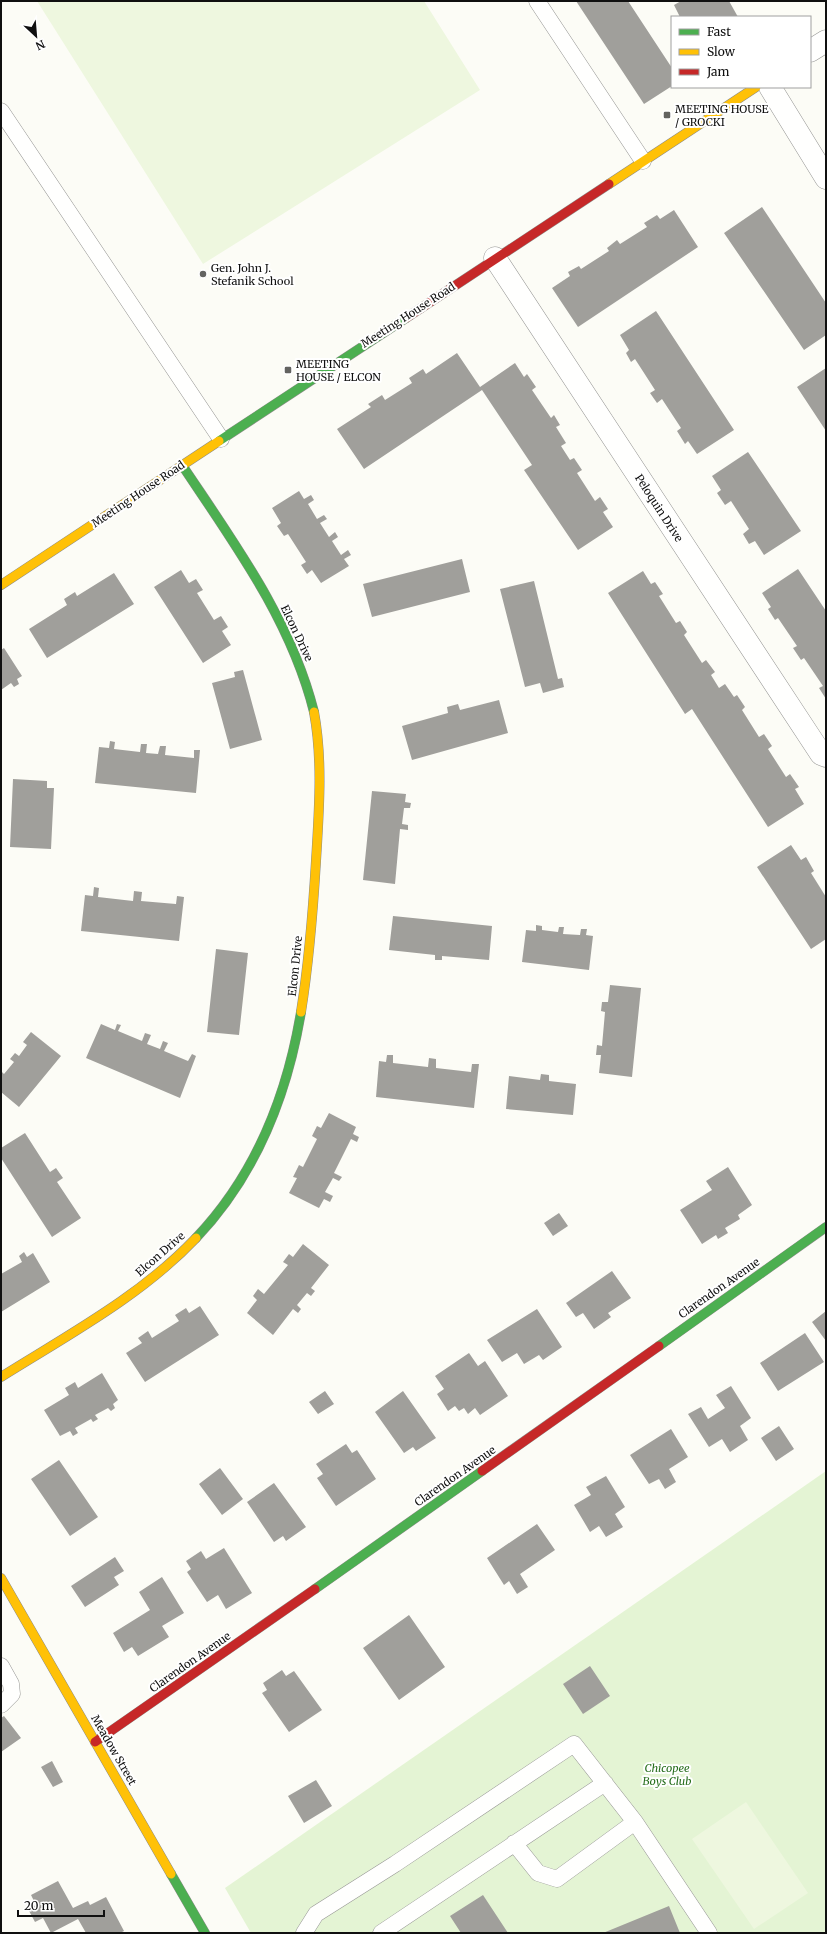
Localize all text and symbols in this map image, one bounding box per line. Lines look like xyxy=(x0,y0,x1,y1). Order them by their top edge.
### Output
north arrow xyxy=(16,16,56,56)
legend xyxy=(671,16,811,88)
text: Fast xyxy=(707,24,731,39)
text: N xyxy=(33,37,47,53)
text: Slow xyxy=(707,44,736,59)
text: Jam xyxy=(706,64,730,79)
place label: MEETING HOUSE / GROCKI xyxy=(675,102,769,129)
marker: MEETING HOUSE / GROCKI xyxy=(662,110,672,120)
place label: Gen. John J. Stefanik School xyxy=(211,261,294,288)
marker: Gen. John J. Stefanik School xyxy=(198,269,208,279)
street label: Meeting House Road xyxy=(358,279,458,351)
place label: MEETING HOUSE / ELCON xyxy=(296,357,381,384)
marker: MEETING HOUSE / ELCON xyxy=(283,365,293,375)
street label: Meeting House Road xyxy=(89,457,188,530)
street label: Peloquin Drive xyxy=(632,471,686,545)
street label: Elcon Drive xyxy=(278,602,316,664)
street label: Elcon Drive xyxy=(285,935,305,997)
street label: Elcon Drive xyxy=(132,1229,188,1279)
street label: Clarendon Avenue xyxy=(676,1255,762,1321)
street label: Clarendon Avenue xyxy=(412,1443,498,1509)
street label: Clarendon Avenue xyxy=(147,1629,233,1695)
street label: Meadow Street xyxy=(88,1712,140,1788)
park label: Chicopee Boys Club xyxy=(642,1761,692,1788)
scale bar xyxy=(18,1892,104,1918)
text: 20 m xyxy=(24,1898,53,1913)

